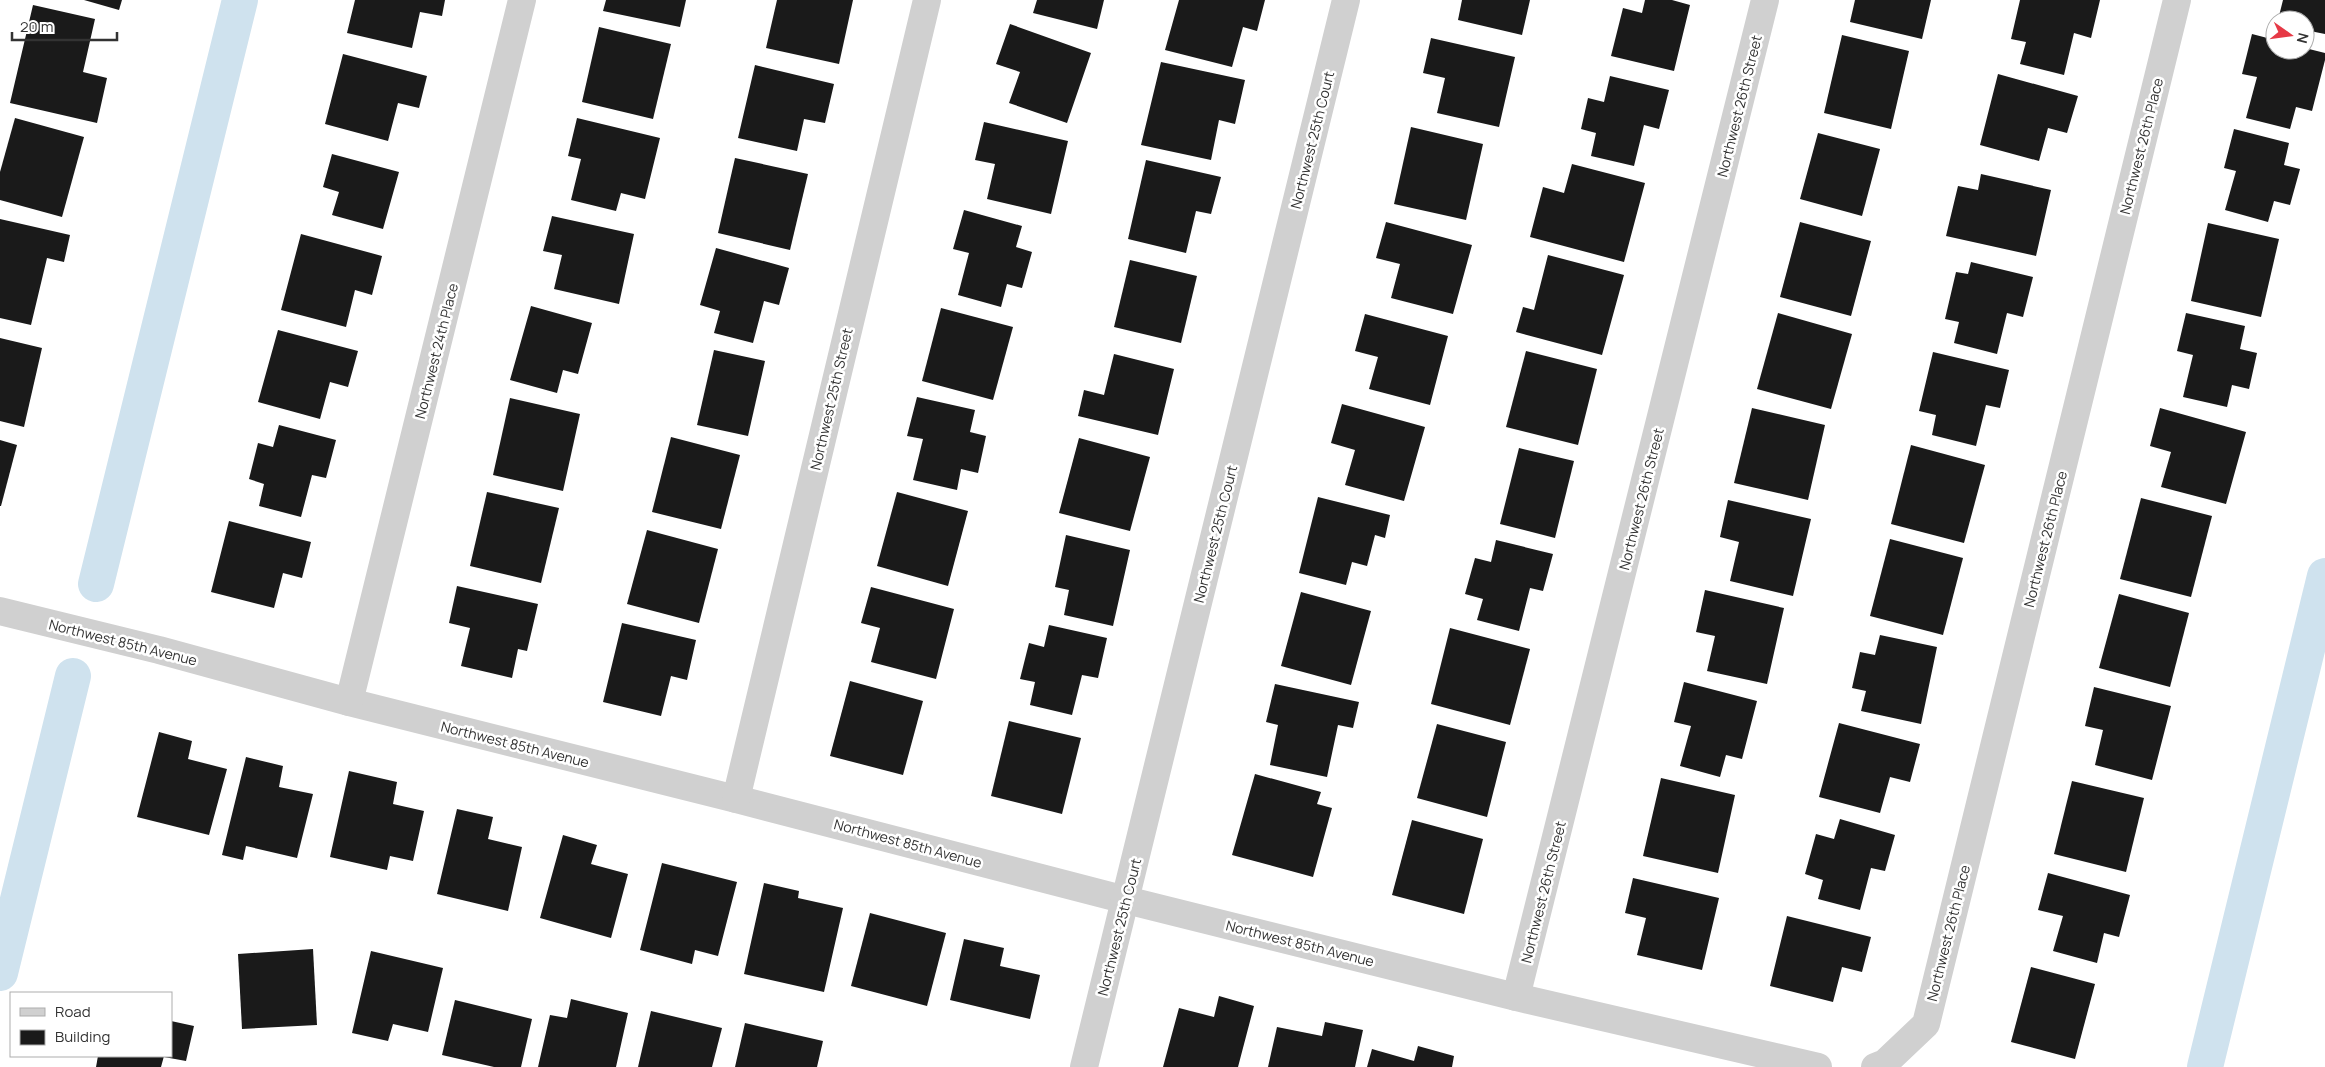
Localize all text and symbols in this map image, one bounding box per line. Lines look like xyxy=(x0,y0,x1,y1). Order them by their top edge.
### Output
scale bar xyxy=(12,10,118,42)
north arrow xyxy=(2265,10,2315,60)
text: 20 m xyxy=(20,16,53,37)
text: N xyxy=(2293,31,2314,45)
street label: Northwest 26th Street xyxy=(1712,33,1766,179)
street label: Northwest 25th Court xyxy=(1286,69,1338,211)
street label: Northwest 26th Place xyxy=(2115,76,2167,216)
street label: Northwest 24th Place xyxy=(410,281,462,421)
street label: Northwest 25th Street xyxy=(805,326,857,472)
street label: Northwest 26th Street xyxy=(1614,426,1668,572)
street label: Northwest 25th Court xyxy=(1189,463,1241,605)
street label: Northwest 26th Place xyxy=(2019,469,2071,609)
street label: Northwest 85th Avenue xyxy=(47,614,199,670)
street label: Northwest 85th Avenue xyxy=(439,716,591,772)
street label: Northwest 85th Avenue xyxy=(832,814,984,872)
street label: Northwest 26th Street xyxy=(1516,819,1570,965)
street label: Northwest 25th Court xyxy=(1093,856,1145,998)
street label: Northwest 26th Place xyxy=(1922,863,1974,1003)
street label: Northwest 85th Avenue xyxy=(1224,915,1376,971)
legend xyxy=(10,992,172,1057)
text: Road xyxy=(55,1001,91,1022)
text: Building xyxy=(55,1026,110,1047)

